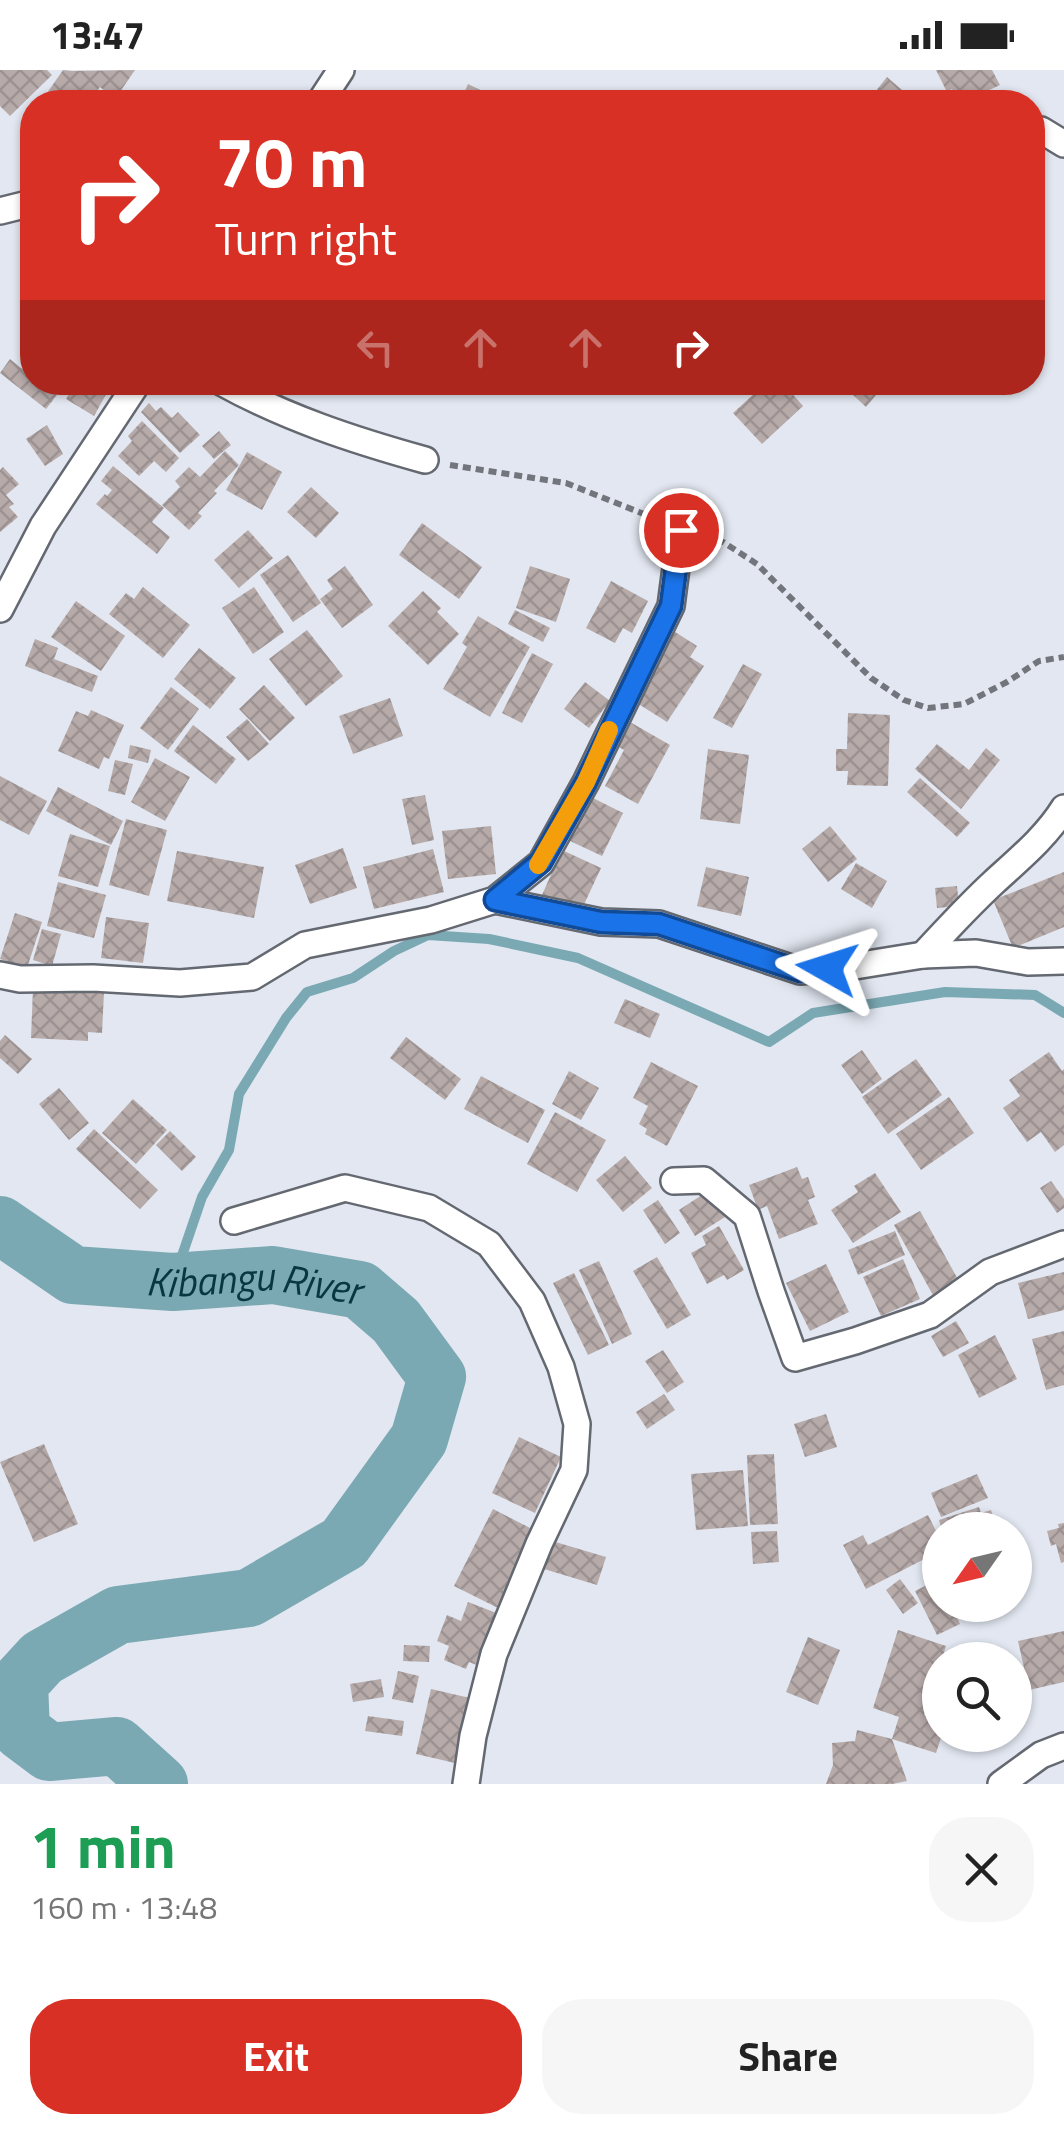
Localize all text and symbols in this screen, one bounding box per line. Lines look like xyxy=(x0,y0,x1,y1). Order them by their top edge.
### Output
text: 13:47 xyxy=(50,6,145,64)
text: 70 m xyxy=(215,108,368,214)
icon: right xyxy=(50,130,180,260)
text: Turn right xyxy=(215,204,397,272)
icon: left xyxy=(348,320,403,375)
icon: ahead xyxy=(453,320,508,375)
icon: ahead xyxy=(558,320,613,375)
icon: right xyxy=(663,320,718,375)
pin xyxy=(639,488,724,573)
icon: arrive xyxy=(654,503,709,558)
position arrow xyxy=(775,916,879,1020)
water label: Kibangu River xyxy=(144,1244,370,1321)
north arrow xyxy=(922,1512,1032,1622)
map controls xyxy=(922,1512,1032,1752)
button: search xyxy=(922,1642,1032,1752)
text: 1 min xyxy=(30,1800,176,1891)
button: close xyxy=(929,1817,1034,1922)
text: 160 m · 13:48 xyxy=(30,1883,217,1931)
button: Exit xyxy=(30,1999,522,2114)
button: Share xyxy=(542,1999,1034,2114)

